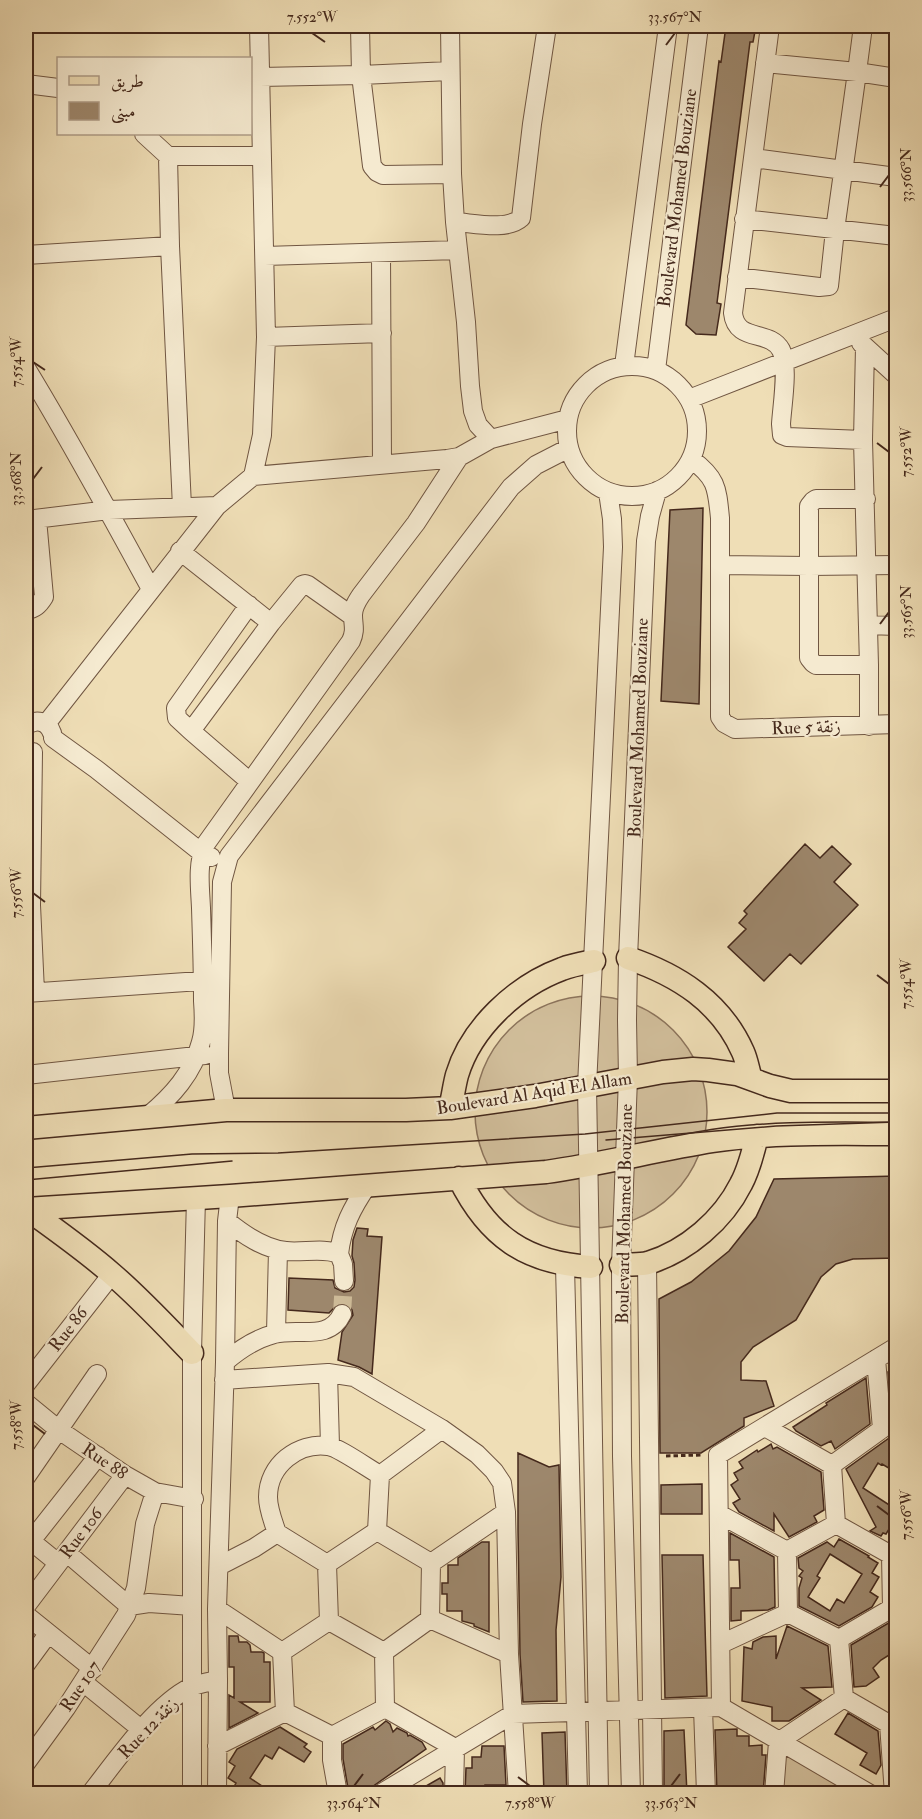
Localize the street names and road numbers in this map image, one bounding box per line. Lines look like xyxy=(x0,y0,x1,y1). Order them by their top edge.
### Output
street label: Boulevard Mohamed Bouziane xyxy=(653,87,702,309)
street label: Boulevard Mohamed Bouziane xyxy=(623,617,654,838)
street label: Rue 5 زنقة xyxy=(771,715,841,740)
street label: Boulevard Al Aqid El Allam xyxy=(435,1067,633,1120)
street label: Boulevard Mohamed Bouziane xyxy=(611,1103,638,1324)
street label: Rue 86 xyxy=(44,1301,94,1356)
street label: Rue 88 xyxy=(77,1438,132,1485)
street label: Rue 106 xyxy=(55,1503,109,1563)
street label: Rue 107 xyxy=(55,1656,106,1716)
street label: Rue 12 زنقة xyxy=(113,1693,183,1764)

